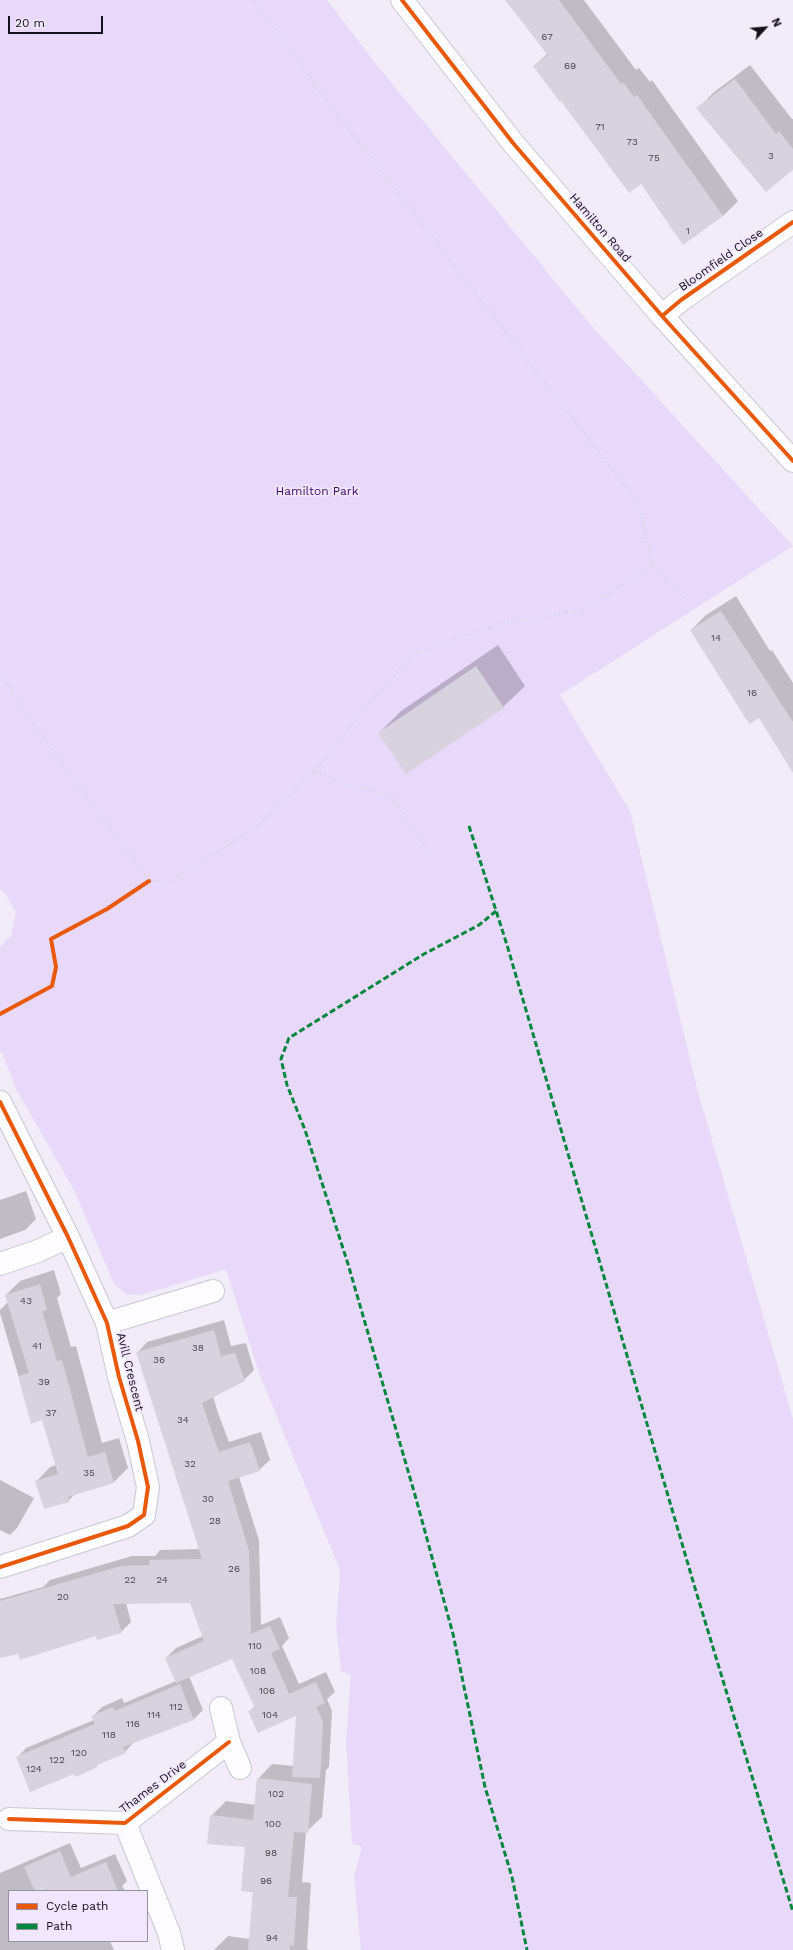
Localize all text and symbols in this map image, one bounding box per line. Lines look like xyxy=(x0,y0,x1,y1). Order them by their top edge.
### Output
scale bar xyxy=(10,8,105,34)
north arrow xyxy=(745,8,785,48)
text: 20 m xyxy=(15,16,45,30)
text: N xyxy=(769,16,784,29)
house number: 67 xyxy=(541,31,553,43)
house number: 69 xyxy=(564,60,576,72)
house number: 71 xyxy=(595,121,605,133)
house number: 73 xyxy=(626,136,638,148)
house number: 3 xyxy=(768,150,774,162)
house number: 75 xyxy=(648,152,660,164)
street label: Hamilton Road xyxy=(566,191,634,265)
house number: 1 xyxy=(686,225,690,237)
street label: Bloomfield Close xyxy=(676,226,766,294)
park label: Hamilton Park xyxy=(275,484,359,498)
house number: 14 xyxy=(711,632,721,644)
house number: 16 xyxy=(747,687,757,699)
house number: 43 xyxy=(20,1295,32,1307)
street label: Avill Crescent xyxy=(113,1331,147,1413)
house number: 41 xyxy=(32,1340,42,1352)
house number: 38 xyxy=(192,1342,204,1354)
house number: 36 xyxy=(153,1354,165,1366)
house number: 39 xyxy=(38,1376,50,1388)
house number: 37 xyxy=(45,1407,57,1419)
house number: 34 xyxy=(177,1414,189,1426)
house number: 32 xyxy=(184,1458,196,1470)
house number: 35 xyxy=(83,1467,95,1479)
house number: 30 xyxy=(202,1493,214,1505)
house number: 28 xyxy=(209,1515,221,1527)
house number: 26 xyxy=(228,1563,240,1575)
house number: 22 xyxy=(124,1574,136,1586)
house number: 24 xyxy=(156,1574,168,1586)
house number: 20 xyxy=(57,1591,69,1603)
house number: 110 xyxy=(248,1640,262,1652)
house number: 108 xyxy=(250,1665,266,1677)
house number: 106 xyxy=(259,1685,275,1697)
house number: 112 xyxy=(169,1701,183,1713)
house number: 114 xyxy=(147,1709,161,1721)
house number: 104 xyxy=(262,1709,278,1721)
house number: 116 xyxy=(126,1718,140,1730)
house number: 118 xyxy=(102,1729,116,1741)
house number: 120 xyxy=(71,1747,87,1759)
house number: 122 xyxy=(49,1754,65,1766)
street label: Thames Drive xyxy=(117,1757,189,1817)
house number: 124 xyxy=(26,1763,42,1775)
house number: 102 xyxy=(268,1788,284,1800)
house number: 100 xyxy=(265,1818,281,1830)
house number: 98 xyxy=(265,1847,277,1859)
house number: 96 xyxy=(260,1875,272,1887)
legend xyxy=(8,1890,148,1942)
text: Cycle path xyxy=(46,1899,108,1913)
text: Path xyxy=(46,1919,72,1933)
house number: 94 xyxy=(266,1932,278,1944)

